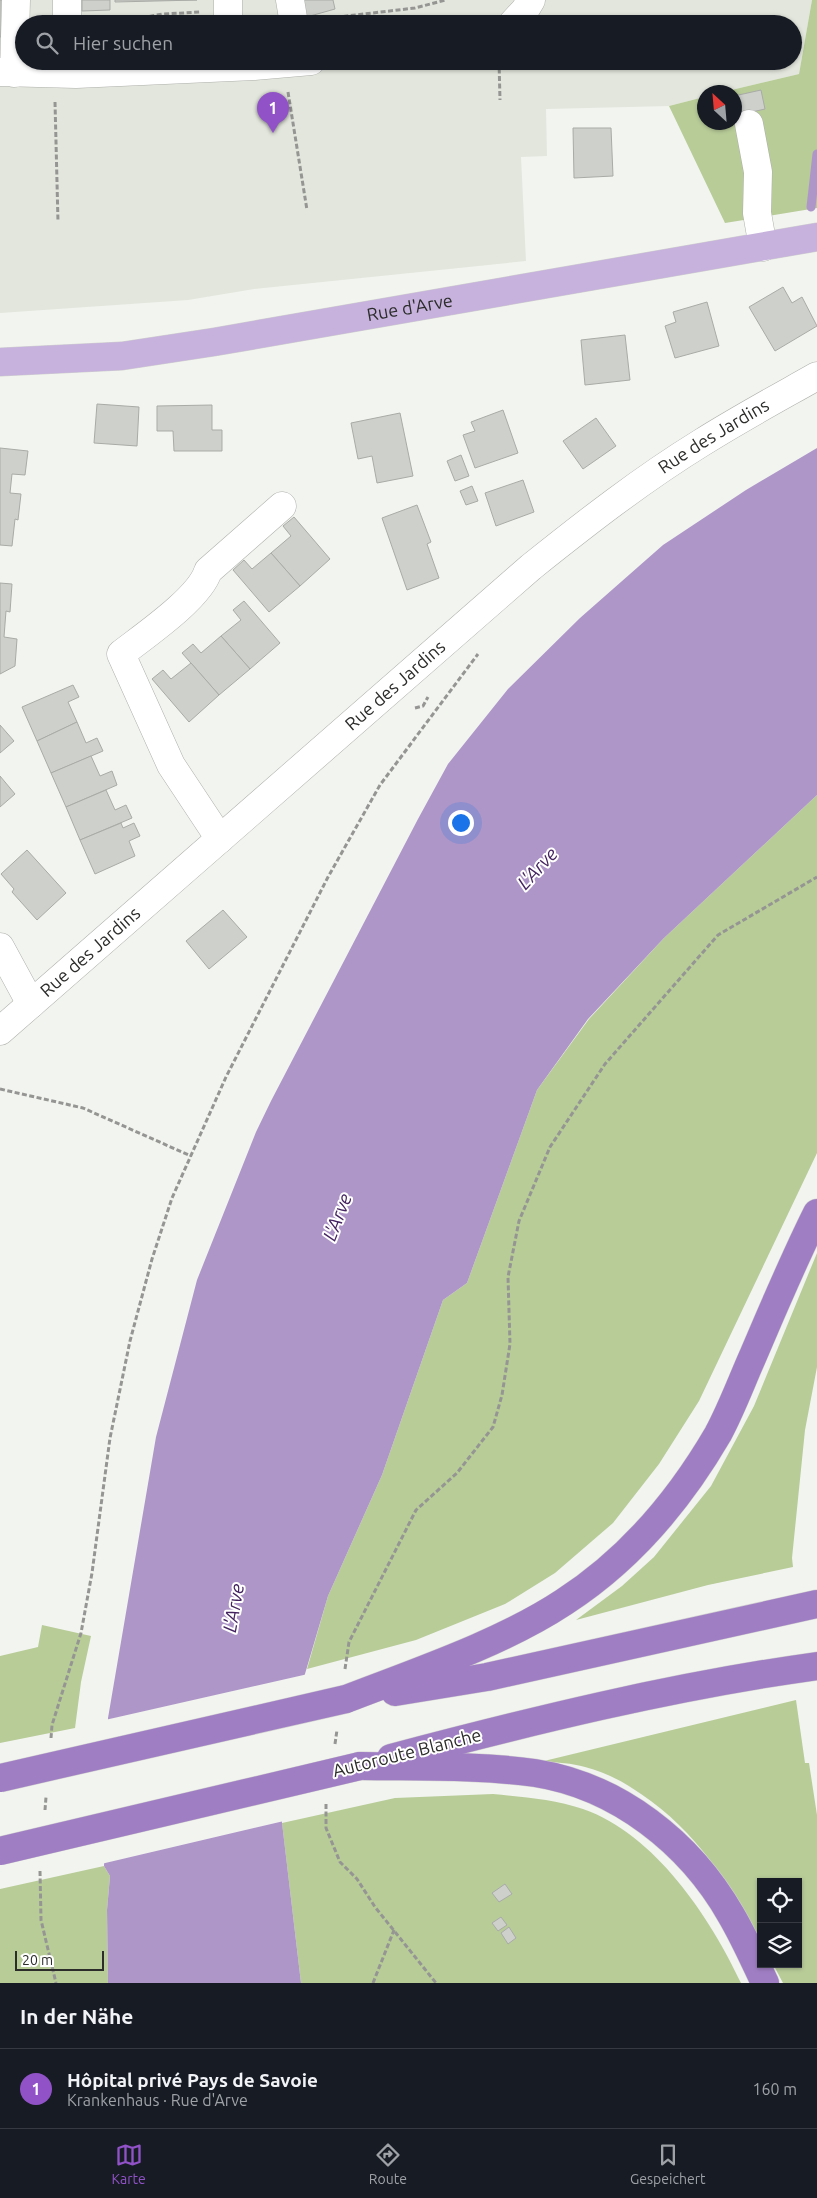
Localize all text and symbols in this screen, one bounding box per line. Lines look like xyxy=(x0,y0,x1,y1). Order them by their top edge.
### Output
search box xyxy=(15,15,802,70)
icon: search xyxy=(33,29,61,57)
text: Hier suchen xyxy=(73,32,173,54)
north arrow xyxy=(697,85,742,130)
pin: 1 xyxy=(257,92,289,133)
street label: Rue d'Arve xyxy=(365,290,454,324)
street label: Rue des Jardins xyxy=(654,394,772,477)
street label: Rue des Jardins xyxy=(341,636,449,734)
your location xyxy=(448,810,474,836)
water label: L'Arve xyxy=(512,842,562,893)
street label: Rue des Jardins xyxy=(36,902,144,1000)
water label: L'Arve xyxy=(318,1190,356,1244)
water label: L'Arve xyxy=(218,1582,248,1634)
street label: Autoroute Blanche xyxy=(330,1724,483,1780)
map controls xyxy=(757,1878,802,1968)
button: locate xyxy=(757,1878,802,1923)
button: layers xyxy=(757,1923,802,1968)
scale bar xyxy=(15,1948,104,1971)
text: 20 m xyxy=(22,1952,53,1968)
text: In der Nähe xyxy=(20,2004,133,2028)
text: Hôpital privé Pays de Savoie xyxy=(67,2069,318,2091)
text: 1 xyxy=(31,2080,41,2098)
text: 160 m xyxy=(752,2080,797,2098)
text: Krankenhaus · Rue d'Arve xyxy=(67,2091,248,2109)
tab: Karte xyxy=(112,2141,146,2187)
tab: Route xyxy=(369,2141,407,2187)
tab: Gespeichert xyxy=(630,2141,705,2187)

